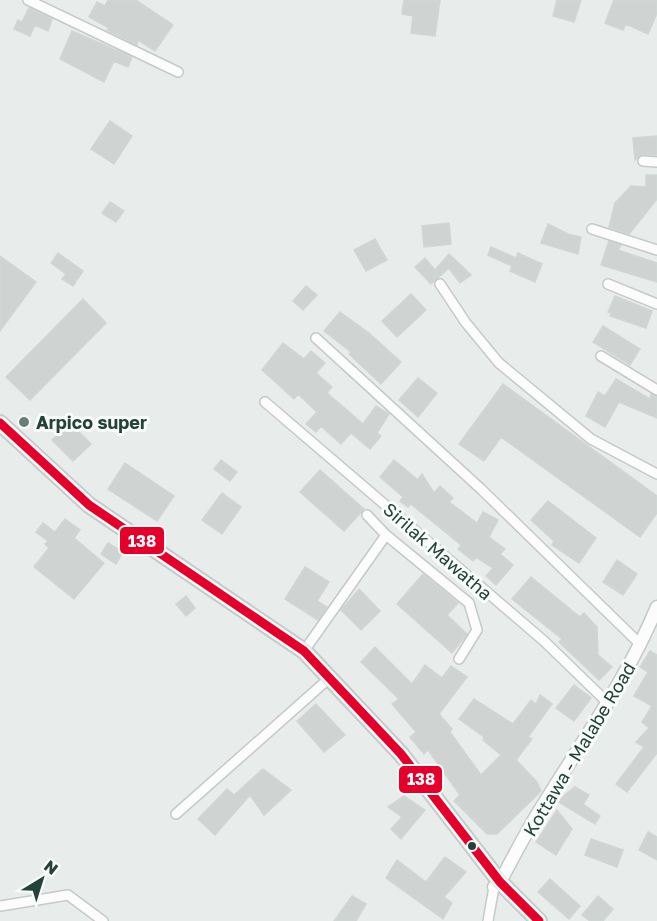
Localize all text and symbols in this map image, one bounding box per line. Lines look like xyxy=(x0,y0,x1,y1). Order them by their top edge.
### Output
place label: Arpico super xyxy=(36,411,147,433)
marker: Arpico super xyxy=(17,415,31,429)
street label: Sirilak Mawatha xyxy=(379,498,497,604)
line badge: 138 xyxy=(119,526,165,555)
text: 138 xyxy=(128,531,156,551)
street label: Kottawa - Malabe Road xyxy=(518,658,640,840)
line badge: 138 xyxy=(398,765,443,794)
text: 138 xyxy=(407,769,435,789)
unlabelled marker xyxy=(466,840,478,852)
north arrow xyxy=(12,849,72,909)
text: N xyxy=(40,856,62,879)

